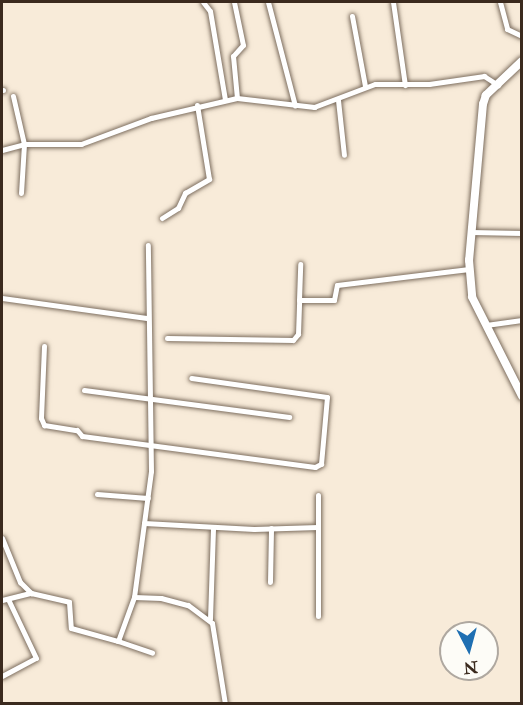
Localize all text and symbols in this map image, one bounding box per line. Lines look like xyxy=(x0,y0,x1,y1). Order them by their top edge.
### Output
north arrow xyxy=(439,621,499,681)
text: N xyxy=(463,656,479,678)

